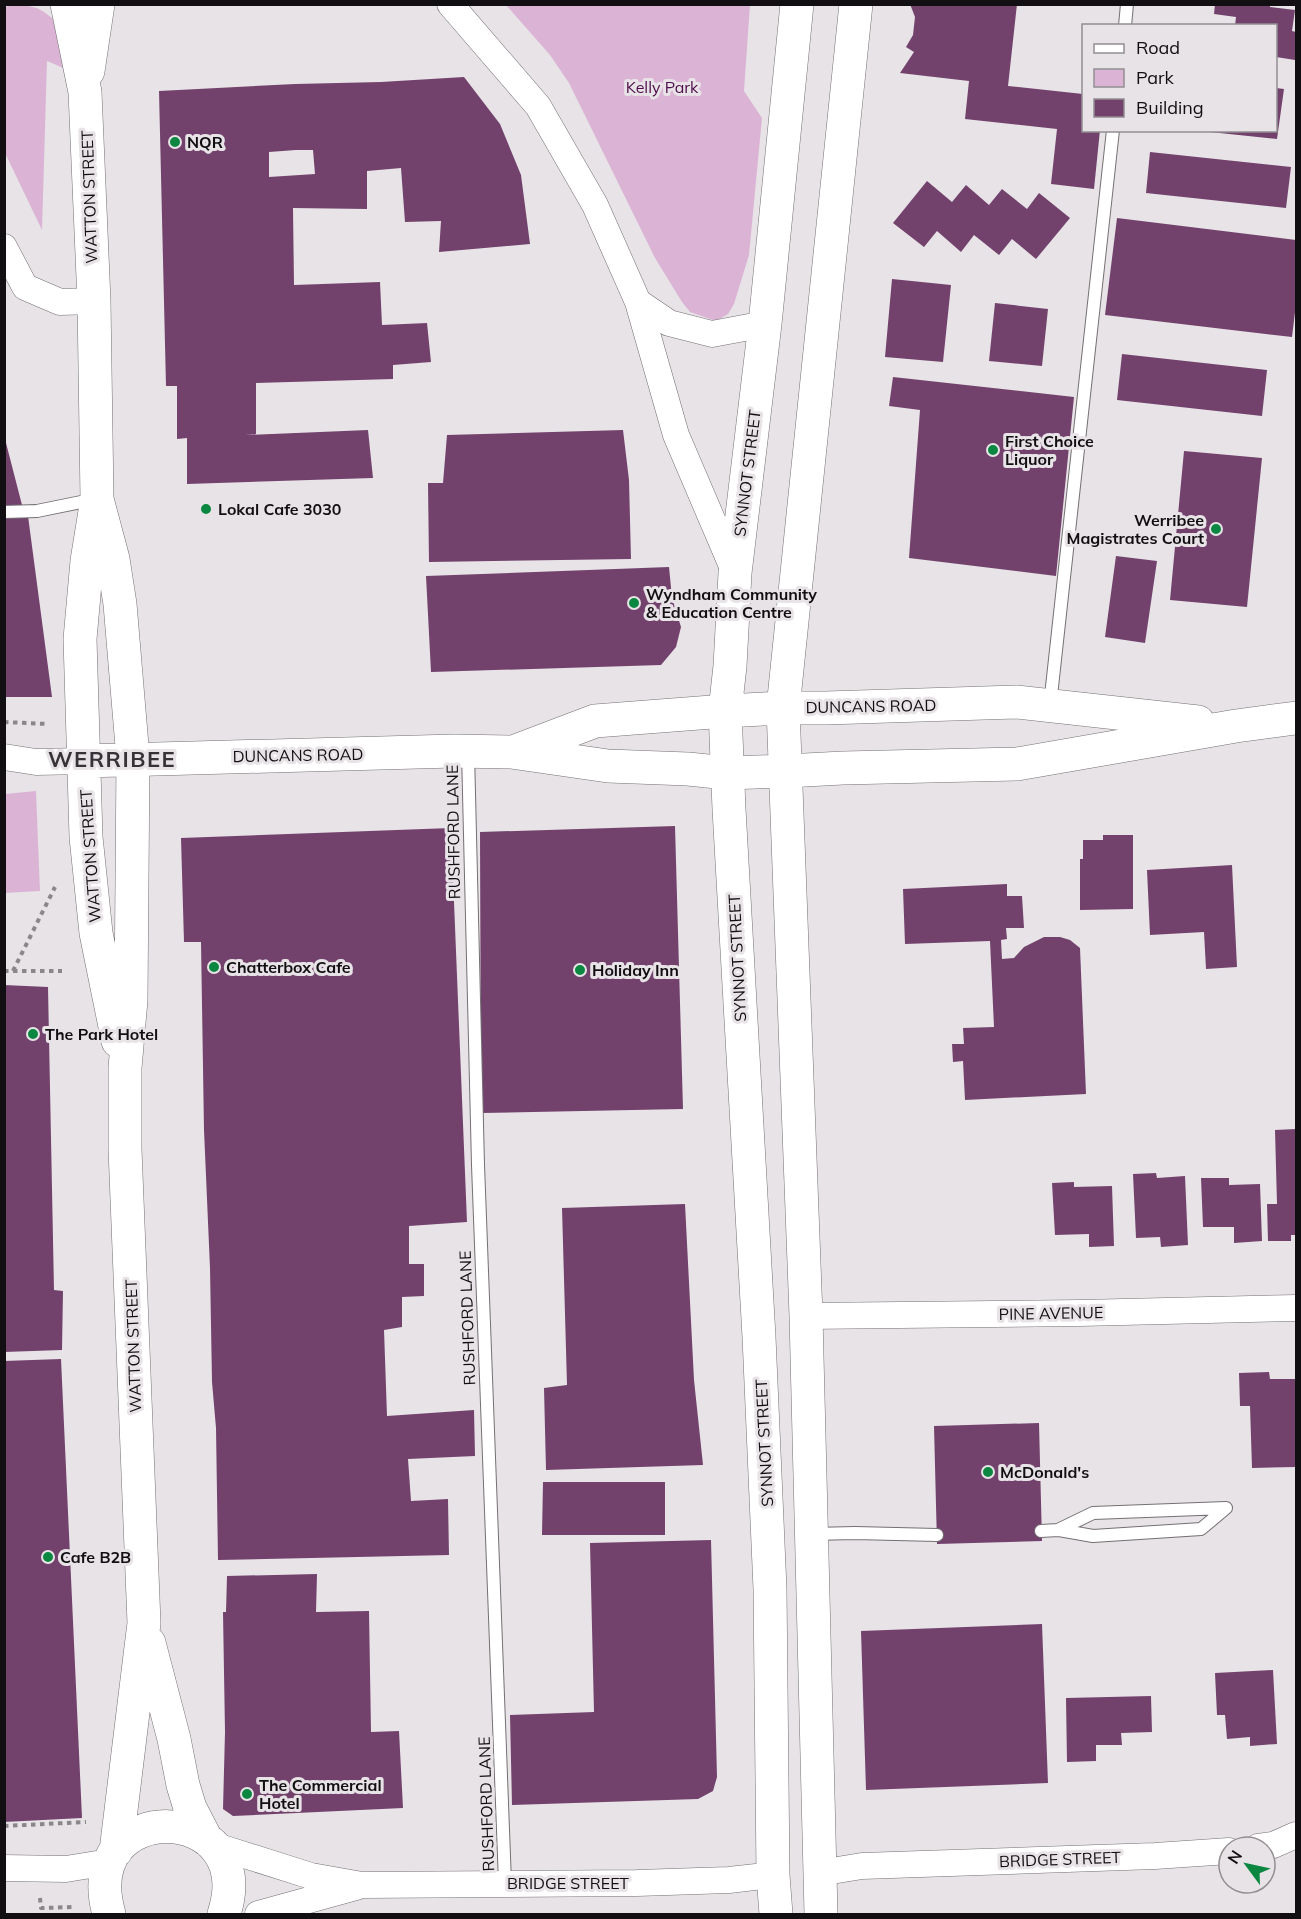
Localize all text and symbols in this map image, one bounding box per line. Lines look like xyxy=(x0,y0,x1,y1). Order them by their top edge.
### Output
legend xyxy=(1082,24,1277,132)
text: Road xyxy=(1136,36,1180,59)
text: Park xyxy=(1136,66,1175,89)
park label: Kelly Park xyxy=(626,77,699,97)
text: Building xyxy=(1136,96,1204,119)
street label: WATTON STREET xyxy=(77,130,101,264)
place label: NQR xyxy=(187,132,223,152)
marker: NQR xyxy=(168,135,182,149)
street label: SYNNOT STREET xyxy=(729,408,765,538)
place label: First Choice Liquor xyxy=(1005,431,1094,469)
marker: First Choice Liquor xyxy=(986,443,1000,457)
place label: Lokal Cafe 3030 xyxy=(218,499,341,519)
marker: Lokal Cafe 3030 xyxy=(199,502,213,516)
place label: Werribee Magistrates Court xyxy=(1067,510,1204,548)
marker: Werribee Magistrates Court xyxy=(1209,522,1223,536)
place label: Wyndham Community & Education Centre xyxy=(646,584,817,622)
marker: Wyndham Community & Education Centre xyxy=(627,596,641,610)
street label: DUNCANS ROAD xyxy=(805,695,937,717)
street label: DUNCANS ROAD xyxy=(232,744,364,766)
district label: WERRIBEE xyxy=(48,745,176,773)
street label: RUSHFORD LANE xyxy=(442,764,464,900)
street label: WATTON STREET xyxy=(75,788,105,923)
street label: SYNNOT STREET xyxy=(724,893,750,1022)
place label: Chatterbox Cafe xyxy=(226,957,351,977)
marker: Chatterbox Cafe xyxy=(207,960,221,974)
place label: Holiday Inn xyxy=(592,960,679,980)
marker: Holiday Inn xyxy=(573,963,587,977)
place label: The Park Hotel xyxy=(45,1024,158,1044)
marker: The Park Hotel xyxy=(26,1027,40,1041)
street label: RUSHFORD LANE xyxy=(455,1250,479,1386)
street label: WATTON STREET xyxy=(121,1279,145,1413)
street label: PINE AVENUE xyxy=(999,1302,1103,1324)
street label: SYNNOT STREET xyxy=(751,1378,777,1507)
place label: McDonald's xyxy=(1000,1462,1089,1482)
marker: McDonald's xyxy=(981,1465,995,1479)
place label: Cafe B2B xyxy=(60,1547,131,1567)
marker: Cafe B2B xyxy=(41,1550,55,1564)
street label: RUSHFORD LANE xyxy=(474,1736,498,1872)
place label: The Commercial Hotel xyxy=(259,1775,382,1813)
marker: The Commercial Hotel xyxy=(240,1787,254,1801)
north arrow xyxy=(1217,1835,1277,1895)
text: N xyxy=(1223,1846,1246,1867)
street label: BRIDGE STREET xyxy=(999,1847,1122,1871)
street label: BRIDGE STREET xyxy=(507,1873,629,1893)

